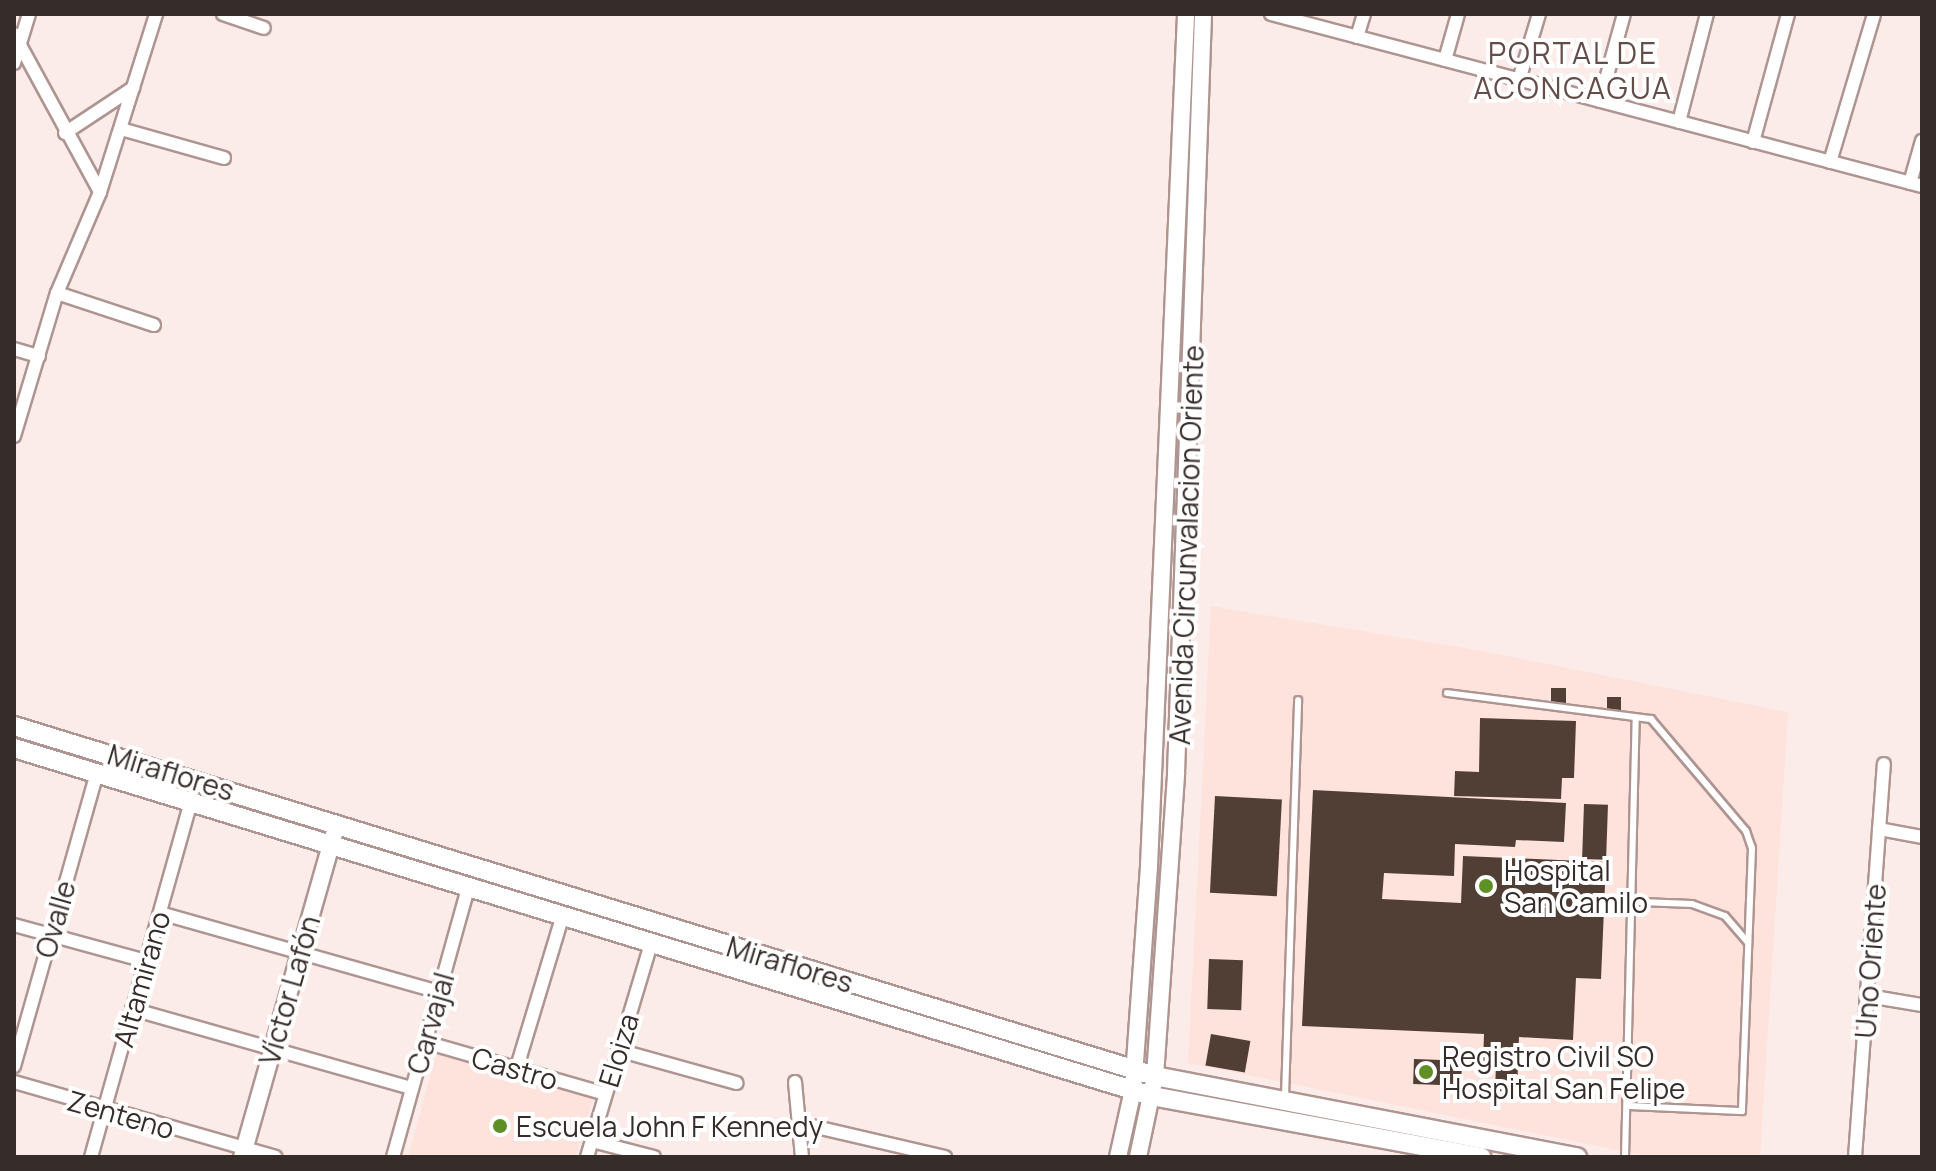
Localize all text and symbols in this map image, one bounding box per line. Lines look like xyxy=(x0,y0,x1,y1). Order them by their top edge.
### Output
district label: PORTAL DE ACONCAGUA xyxy=(1473,35,1673,106)
street label: Avenida Circunvalacion Oriente xyxy=(1162,344,1210,746)
street label: Miraflores xyxy=(104,737,238,807)
place label: Hospital San Camilo xyxy=(1504,853,1648,919)
marker: Hospital San Camilo xyxy=(1475,875,1497,897)
street label: Ovalle xyxy=(28,877,82,961)
street label: Uno Oriente xyxy=(1848,883,1892,1039)
street label: Altamirano xyxy=(106,907,176,1051)
street label: Víctor Lafón xyxy=(252,912,326,1068)
street label: Miraflores xyxy=(723,929,857,999)
street label: Carvajal xyxy=(400,969,460,1077)
street label: Eloiza xyxy=(591,1009,645,1091)
place label: Registro Civil SO Hospital San Felipe xyxy=(1442,1039,1685,1105)
street label: Castro xyxy=(468,1040,562,1096)
marker: Registro Civil SO Hospital San Felipe xyxy=(1417,1063,1435,1081)
street label: Zenteno xyxy=(64,1083,178,1145)
place label: Escuela John F Kennedy xyxy=(516,1109,823,1143)
marker: Escuela John F Kennedy xyxy=(491,1117,509,1135)

